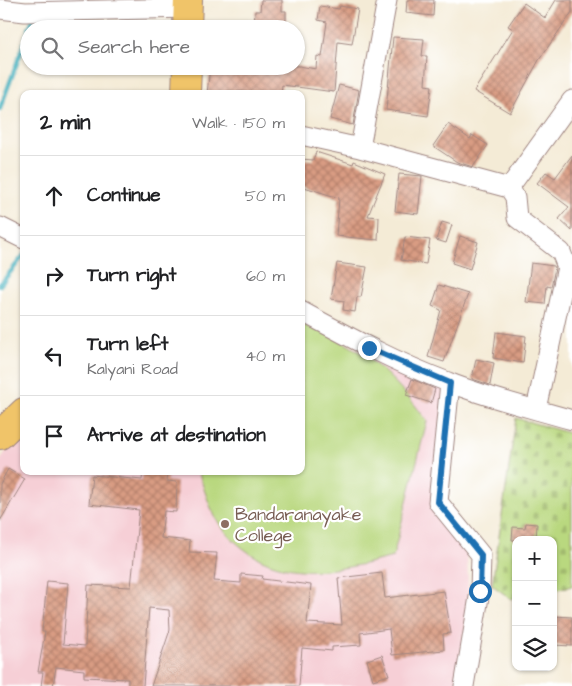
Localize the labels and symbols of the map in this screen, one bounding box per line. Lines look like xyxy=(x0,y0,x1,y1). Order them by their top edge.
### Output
route end xyxy=(358,337,381,360)
place label: Bandaranayake College xyxy=(235,502,362,549)
marker: Bandaranayake College xyxy=(219,518,231,530)
route start xyxy=(469,580,492,603)

